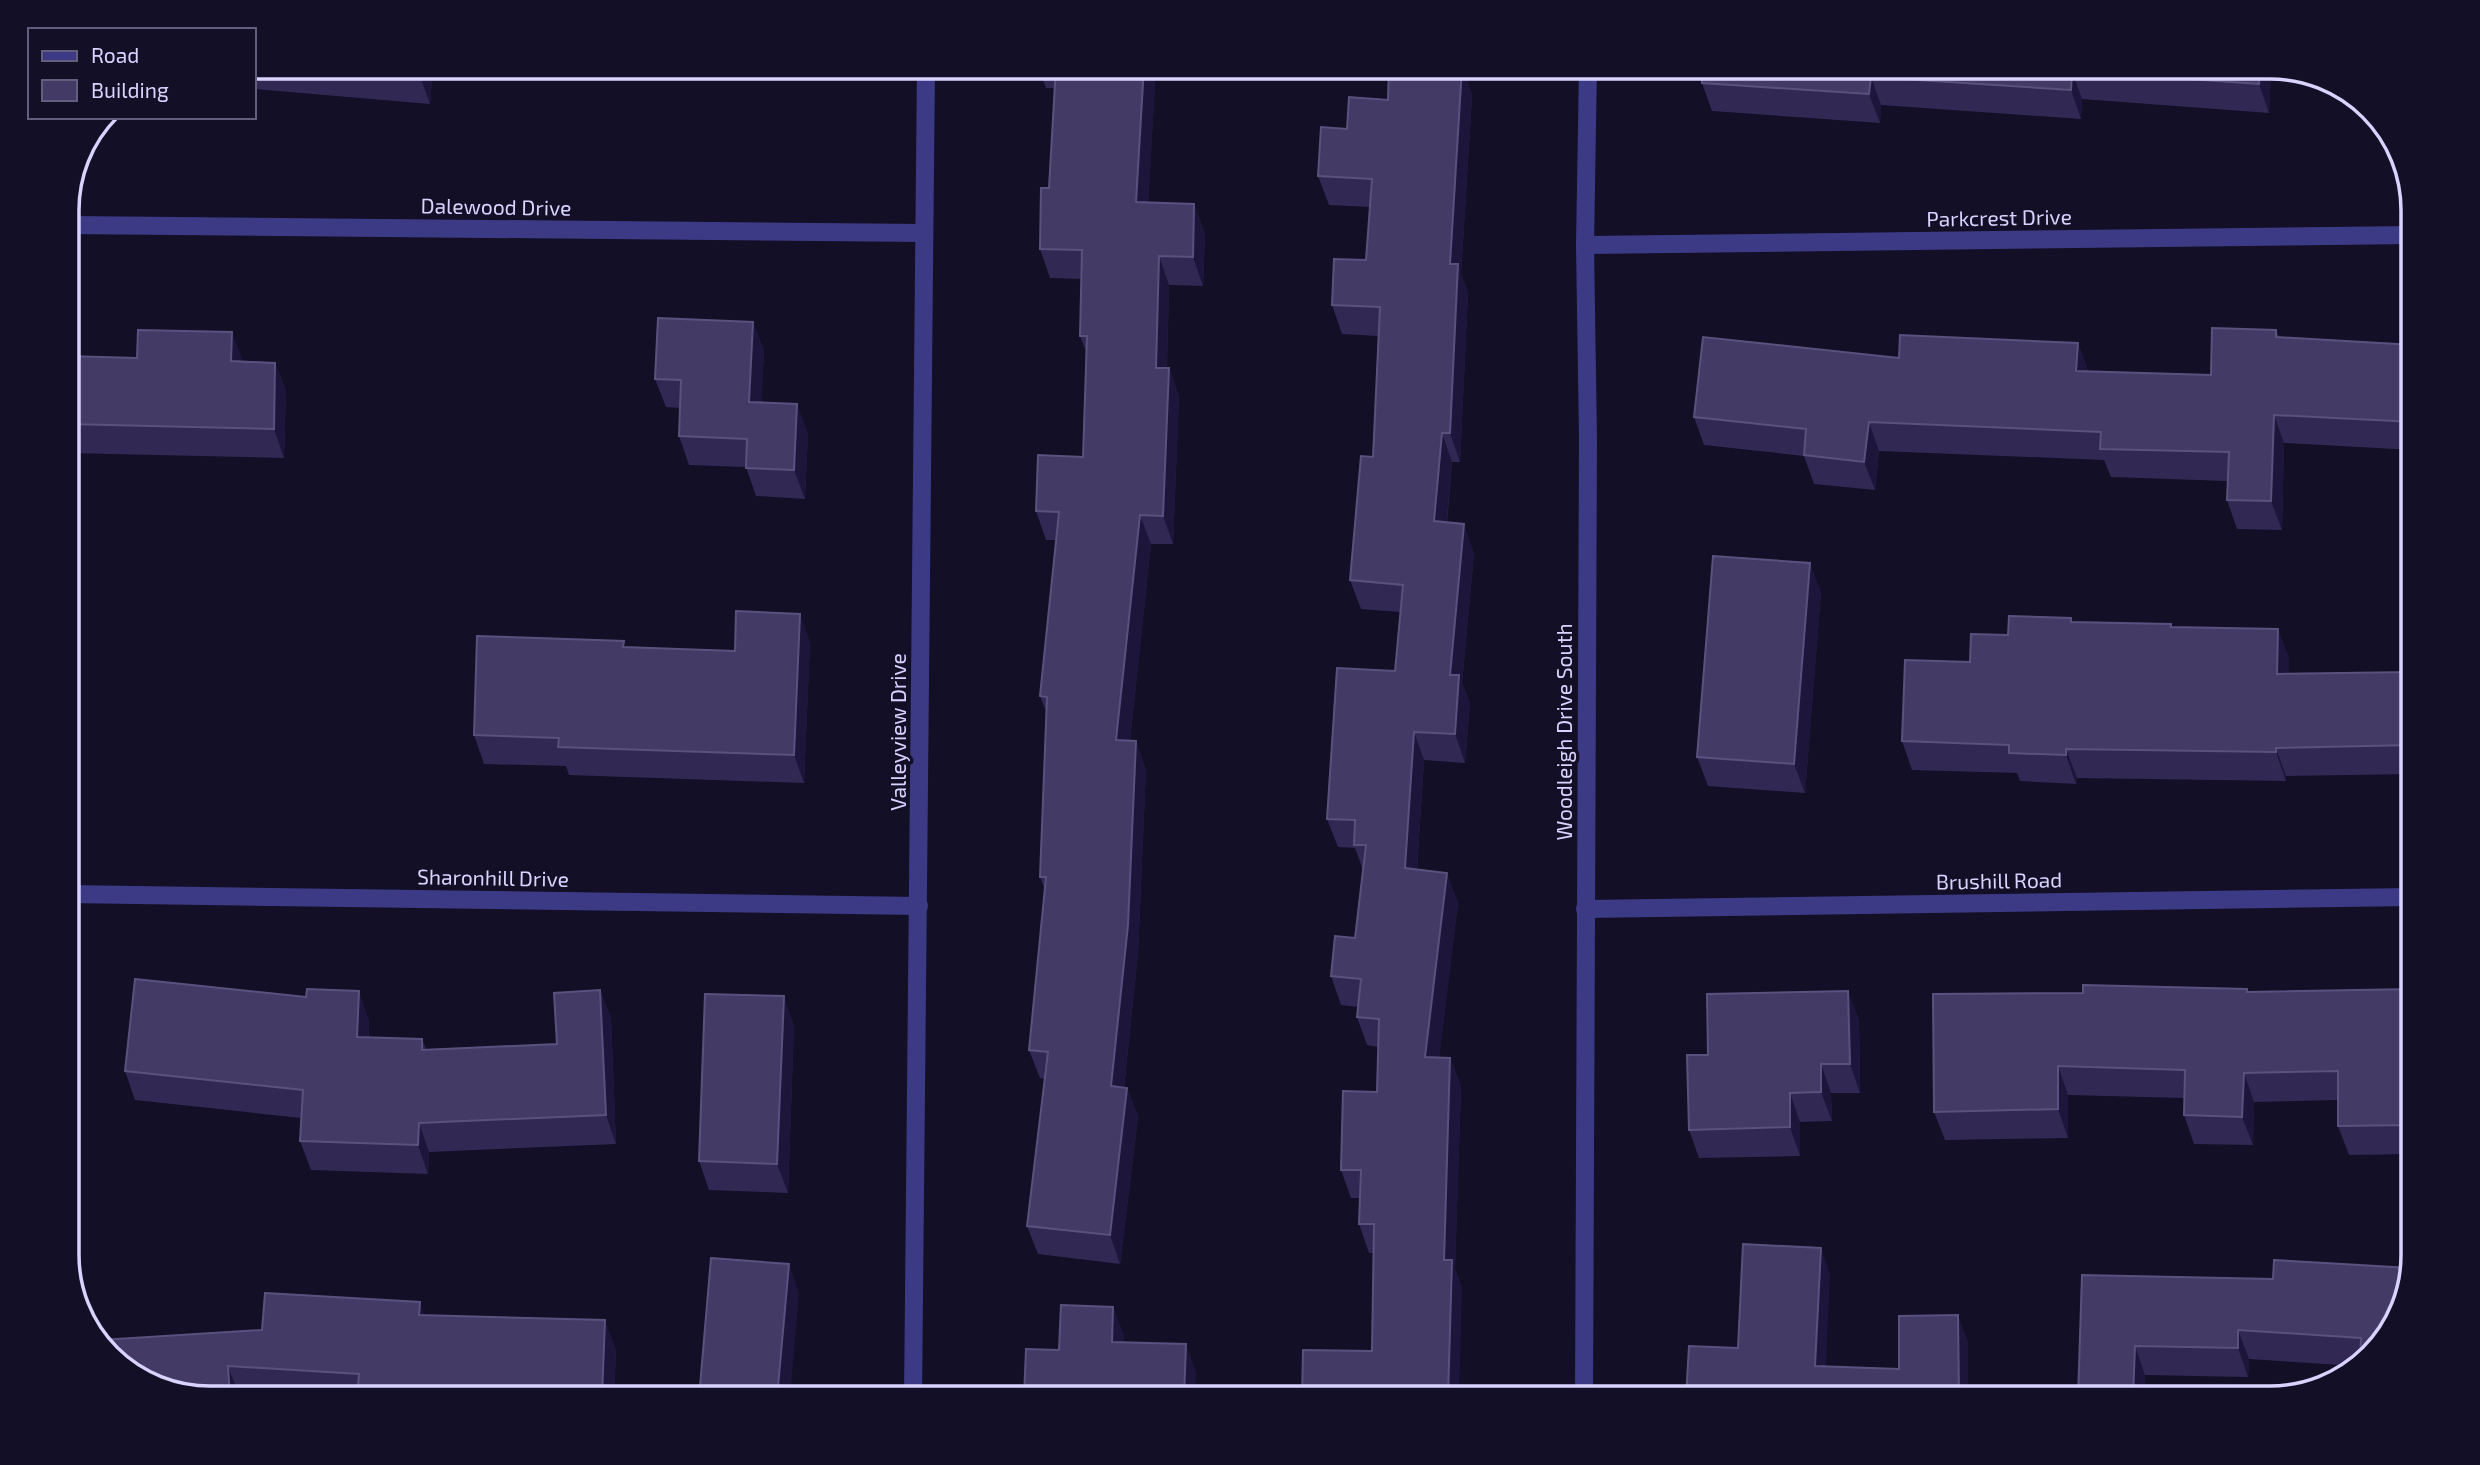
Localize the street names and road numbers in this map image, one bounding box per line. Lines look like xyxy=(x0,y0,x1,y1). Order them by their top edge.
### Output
street label: Dalewood Drive xyxy=(420,192,572,220)
street label: Parkcrest Drive xyxy=(1926,203,2072,231)
street label: Woodleigh Drive South xyxy=(1551,623,1576,841)
street label: Valleyview Drive xyxy=(885,653,910,811)
street label: Sharonhill Drive xyxy=(417,863,569,891)
street label: Brushill Road xyxy=(1936,866,2062,894)

